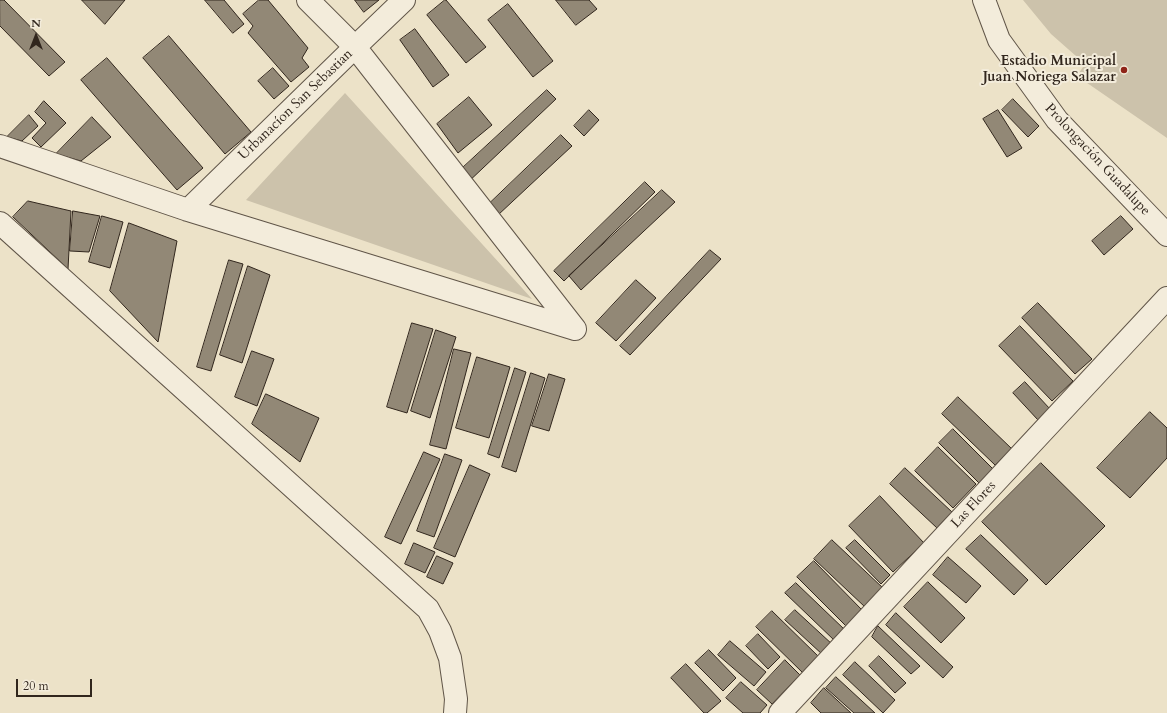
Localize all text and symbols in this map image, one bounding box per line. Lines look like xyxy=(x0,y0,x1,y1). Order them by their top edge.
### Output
north arrow xyxy=(16,16,56,56)
text: N xyxy=(31,16,41,31)
street label: Urbanacíon San Sebastian xyxy=(235,46,357,164)
place label: Estadio Municipal Juan Noriega Salazar xyxy=(983,54,1116,86)
marker: Estadio Municipal Juan Noriega Salazar xyxy=(1119,65,1129,75)
street label: Prolongación Guadalupe xyxy=(1041,101,1153,219)
street label: Las Flores xyxy=(948,478,1000,532)
scale bar xyxy=(18,671,94,697)
text: 20 m xyxy=(23,678,49,694)

